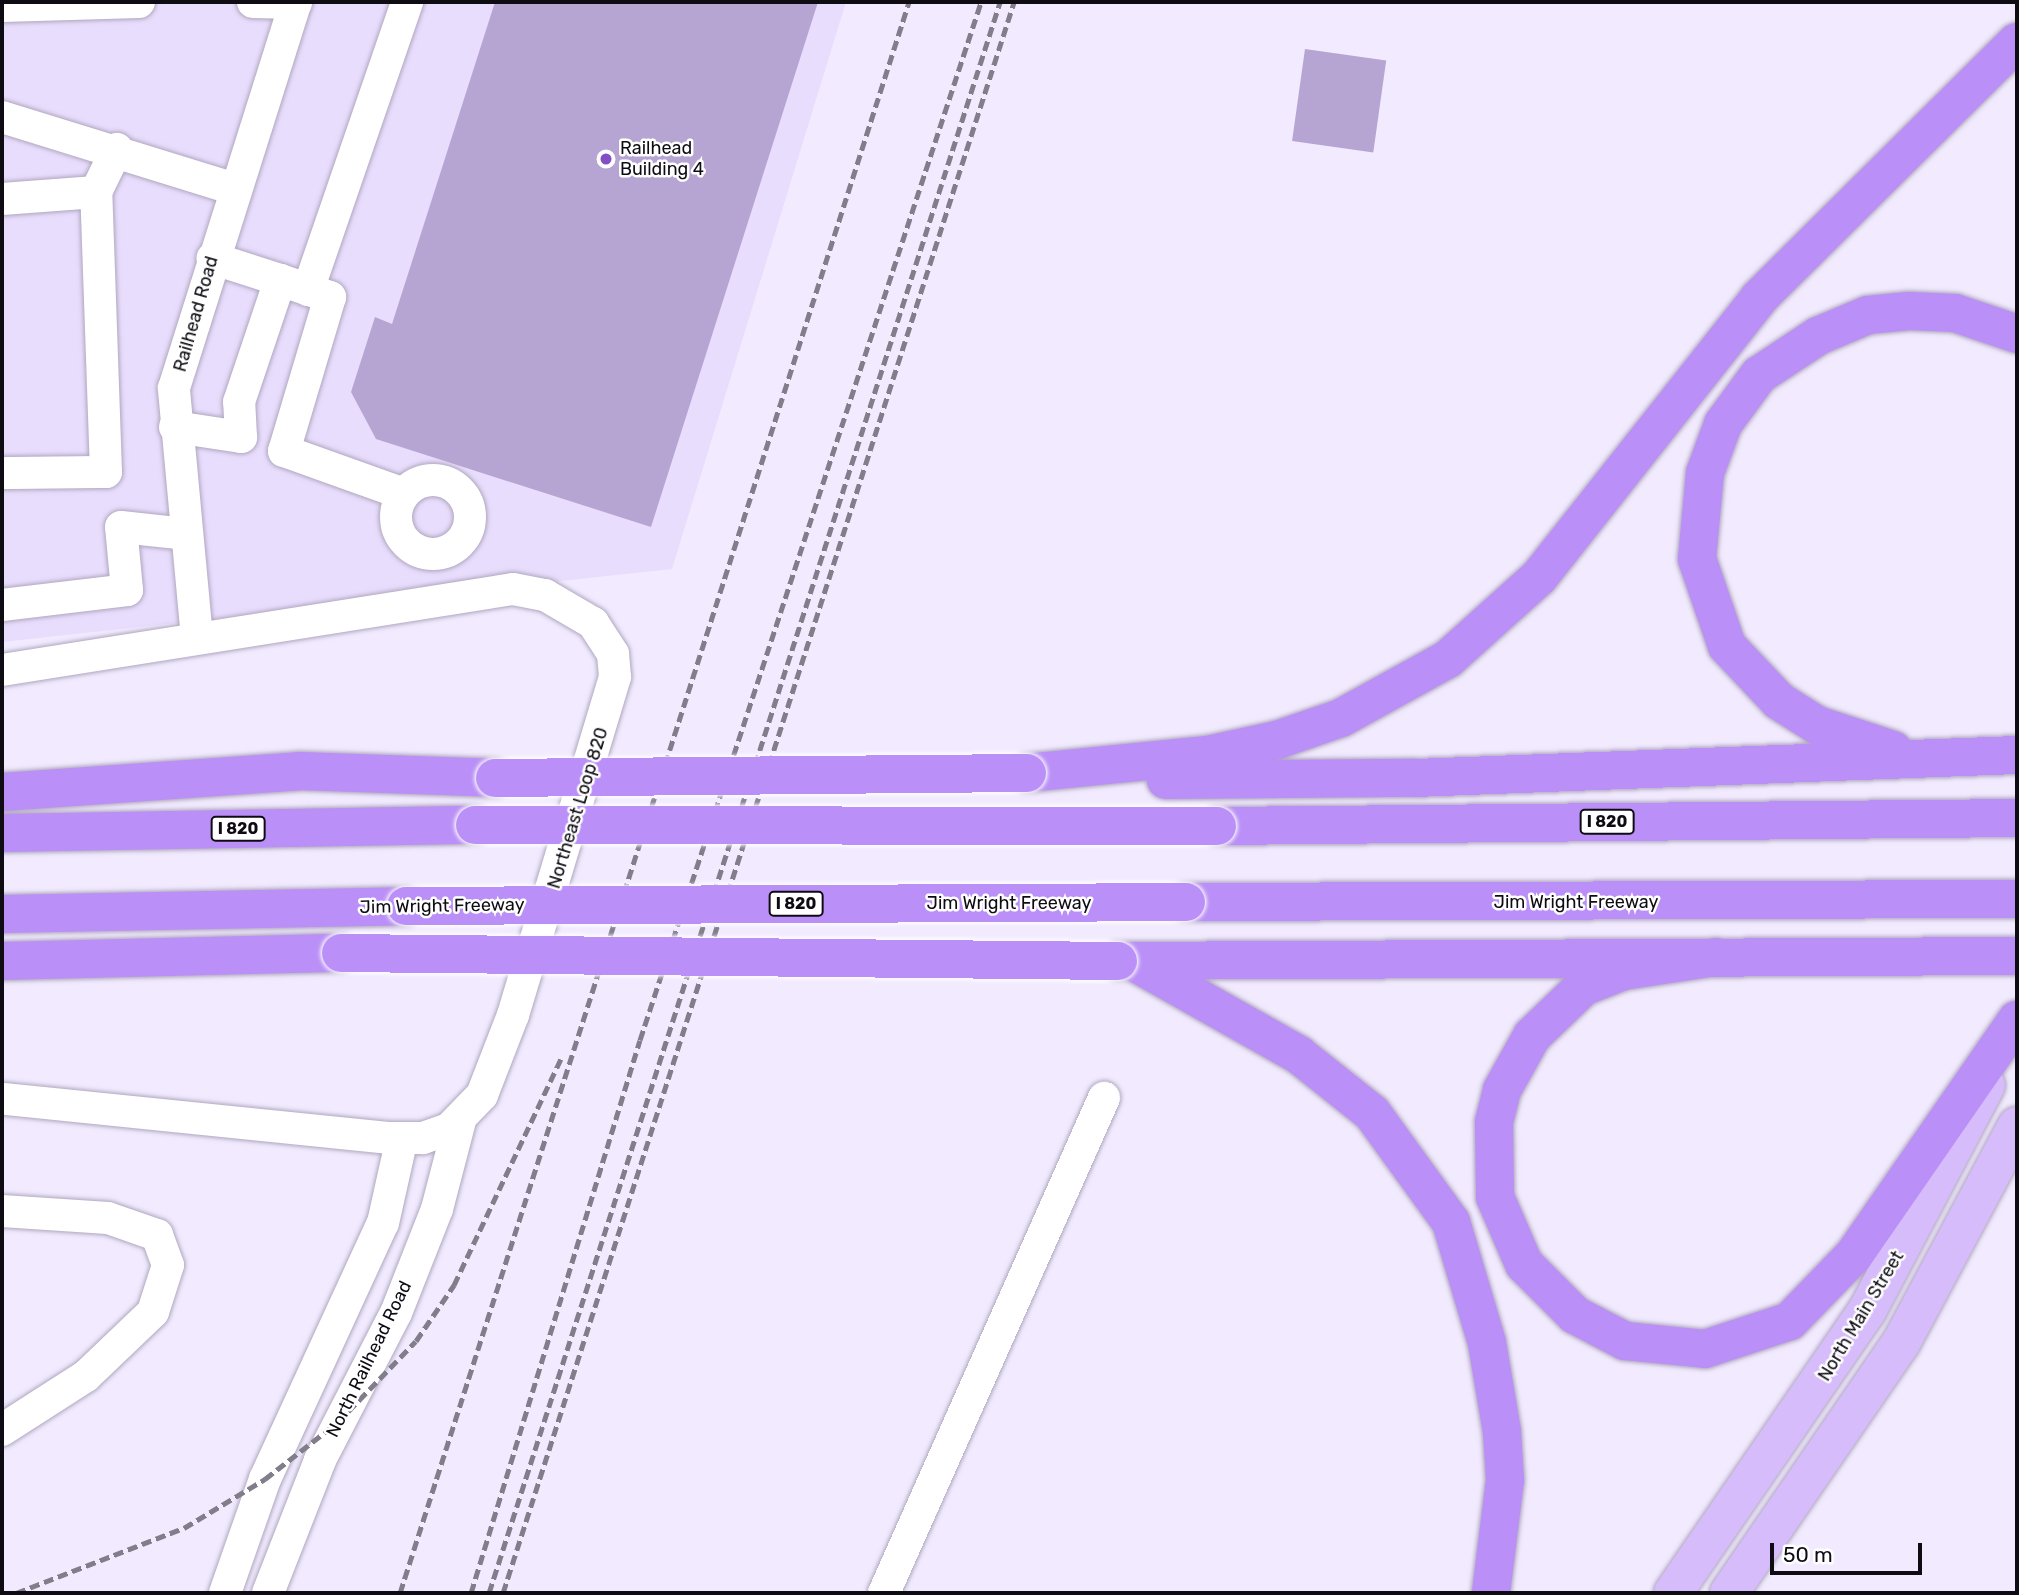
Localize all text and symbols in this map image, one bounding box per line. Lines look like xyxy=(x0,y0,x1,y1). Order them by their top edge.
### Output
place label: Railhead Building 4 xyxy=(620,138,704,180)
marker: Railhead Building 4 xyxy=(598,151,614,167)
street label: Railhead Road xyxy=(169,254,223,374)
street label: Northeast Loop 820 xyxy=(543,725,613,891)
road number: I 820 xyxy=(1579,810,1635,834)
road number: I 820 xyxy=(210,816,266,842)
road number: I 820 xyxy=(768,891,824,916)
street label: Jim Wright Freeway xyxy=(1493,891,1659,913)
street label: Jim Wright Freeway xyxy=(926,892,1092,914)
street label: Jim Wright Freeway xyxy=(359,894,525,918)
street label: North Main Street xyxy=(1814,1247,1908,1385)
street label: North Railhead Road xyxy=(322,1277,416,1441)
scale bar xyxy=(1774,1528,1926,1572)
text: 50 m xyxy=(1783,1542,1833,1567)

